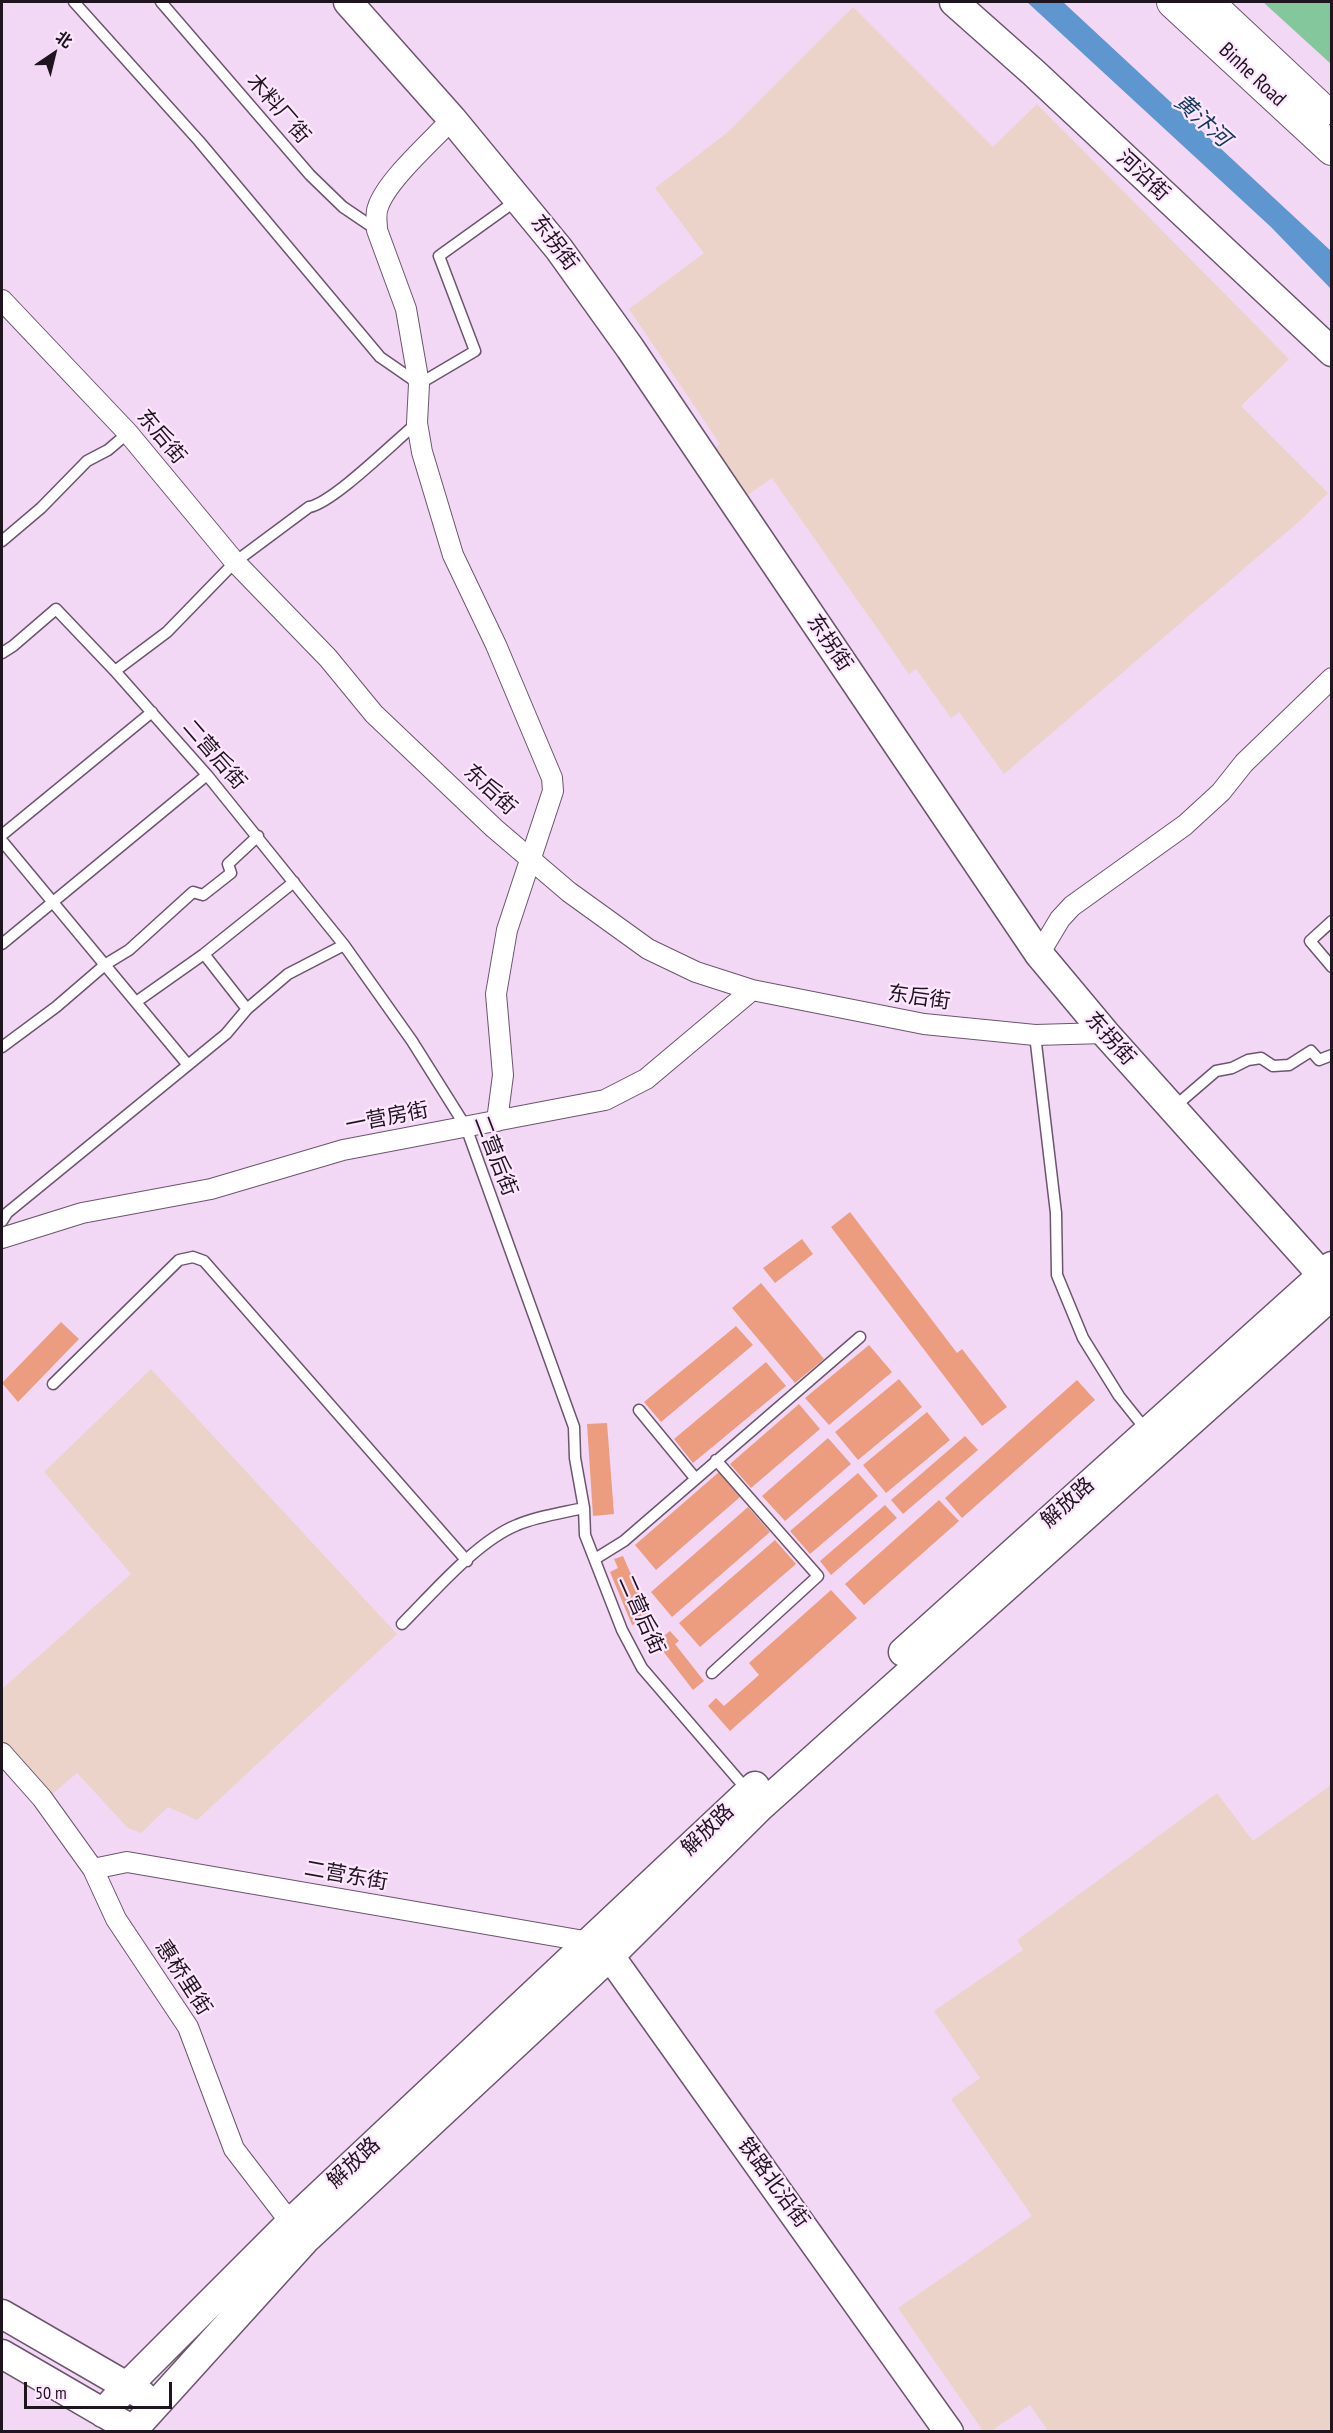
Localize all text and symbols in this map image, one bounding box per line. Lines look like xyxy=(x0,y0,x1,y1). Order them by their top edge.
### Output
north arrow xyxy=(24,24,84,84)
text: 北 xyxy=(52,26,77,52)
street label: Binhe Road xyxy=(1213,38,1291,112)
street label: 木料厂街 xyxy=(241,69,315,149)
water label: 黄汴河 xyxy=(1169,89,1235,153)
street label: 河沿街 xyxy=(1111,145,1175,207)
street label: 东拐街 xyxy=(525,210,583,276)
street label: 东后街 xyxy=(131,405,191,469)
street label: 东拐街 xyxy=(801,610,857,676)
street label: 二营后街 xyxy=(177,715,251,795)
street label: 东后街 xyxy=(458,759,522,821)
street label: 东后街 xyxy=(886,981,952,1015)
street label: 东拐街 xyxy=(1080,1007,1140,1071)
street label: 一营房街 xyxy=(343,1098,431,1138)
street label: 二营后街 xyxy=(468,1112,522,1200)
street label: 解放路 xyxy=(1036,1473,1100,1533)
street label: 二营后街 xyxy=(612,1572,670,1658)
street label: 解放路 xyxy=(677,1799,739,1861)
street label: 二营东街 xyxy=(302,1856,390,1896)
street label: 惠桥里街 xyxy=(150,1936,216,2020)
street label: 解放路 xyxy=(322,2132,386,2194)
street label: 铁路北沿街 xyxy=(732,2133,814,2233)
scale bar xyxy=(27,2370,176,2408)
text: 50 m xyxy=(35,2381,67,2404)

